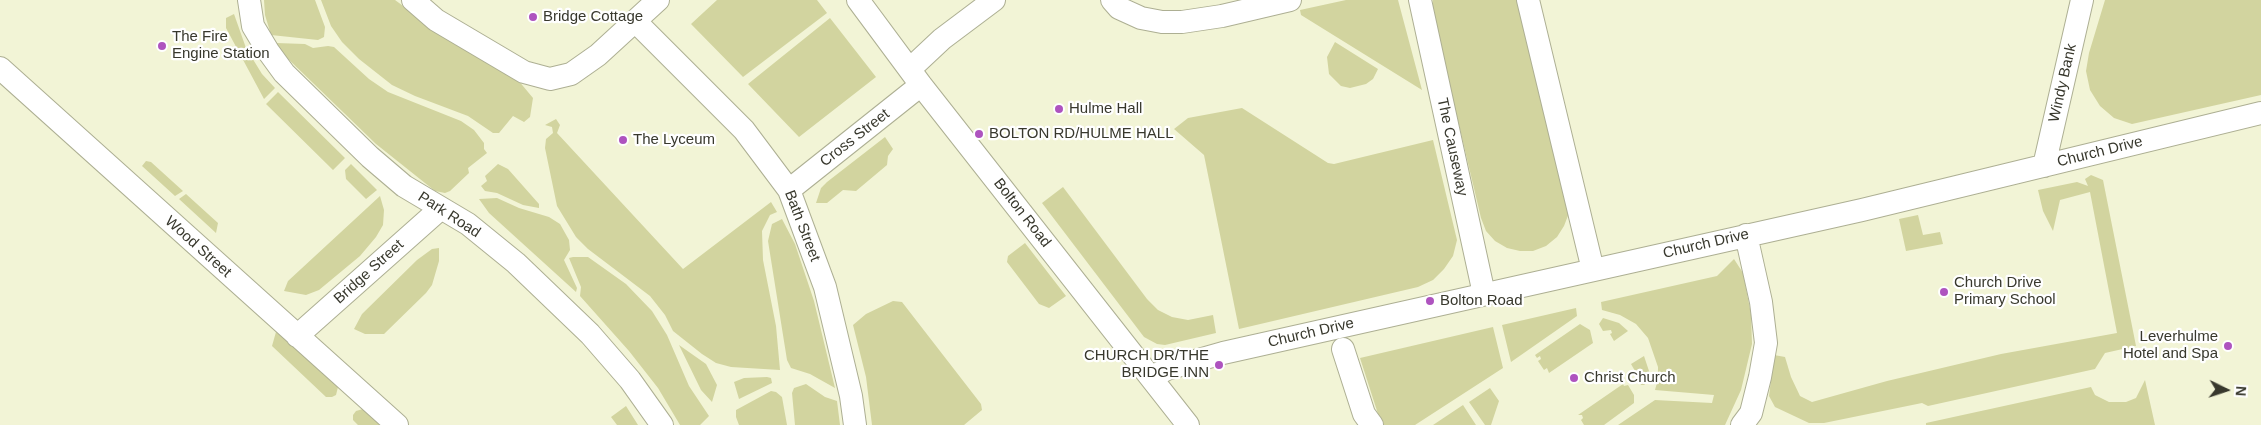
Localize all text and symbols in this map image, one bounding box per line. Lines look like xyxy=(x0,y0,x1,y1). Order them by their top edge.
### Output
place label: Bridge Cottage xyxy=(543,8,643,26)
marker: Bridge Cottage xyxy=(527,11,539,23)
place label: The Fire Engine Station xyxy=(172,28,270,63)
marker: The Fire Engine Station xyxy=(156,40,168,52)
street label: Windy Bank xyxy=(2045,42,2081,124)
street label: The Causeway xyxy=(1433,96,1471,198)
place label: Hulme Hall xyxy=(1069,100,1142,118)
marker: Hulme Hall xyxy=(1053,103,1065,115)
street label: Cross Street xyxy=(817,105,893,171)
place label: BOLTON RD/HULME HALL xyxy=(989,125,1173,143)
marker: BOLTON RD/HULME HALL xyxy=(973,128,985,140)
place label: The Lyceum xyxy=(633,131,715,149)
street label: Church Drive xyxy=(2055,133,2145,171)
marker: The Lyceum xyxy=(617,134,629,146)
street label: Bolton Road xyxy=(989,175,1055,251)
street label: Park Road xyxy=(414,188,484,242)
street label: Bath Street xyxy=(780,188,824,264)
street label: Wood Street xyxy=(161,213,235,281)
street label: Church Drive xyxy=(1661,225,1751,263)
street label: Bridge Street xyxy=(330,236,408,308)
place label: Church Drive Primary School xyxy=(1954,274,2056,309)
marker: Church Drive Primary School xyxy=(1938,286,1950,298)
place label: Bolton Road xyxy=(1440,292,1523,310)
marker: Bolton Road xyxy=(1424,295,1436,307)
street label: Church Drive xyxy=(1266,314,1356,352)
place label: Leverhulme Hotel and Spa xyxy=(2123,328,2218,363)
marker: Leverhulme Hotel and Spa xyxy=(2222,340,2234,352)
place label: CHURCH DR/THE BRIDGE INN xyxy=(1084,347,1209,382)
marker: CHURCH DR/THE BRIDGE INN xyxy=(1213,359,1225,371)
north arrow xyxy=(2201,365,2251,415)
place label: Christ Church xyxy=(1584,369,1676,387)
marker: Christ Church xyxy=(1568,372,1580,384)
text: N xyxy=(2233,385,2249,397)

